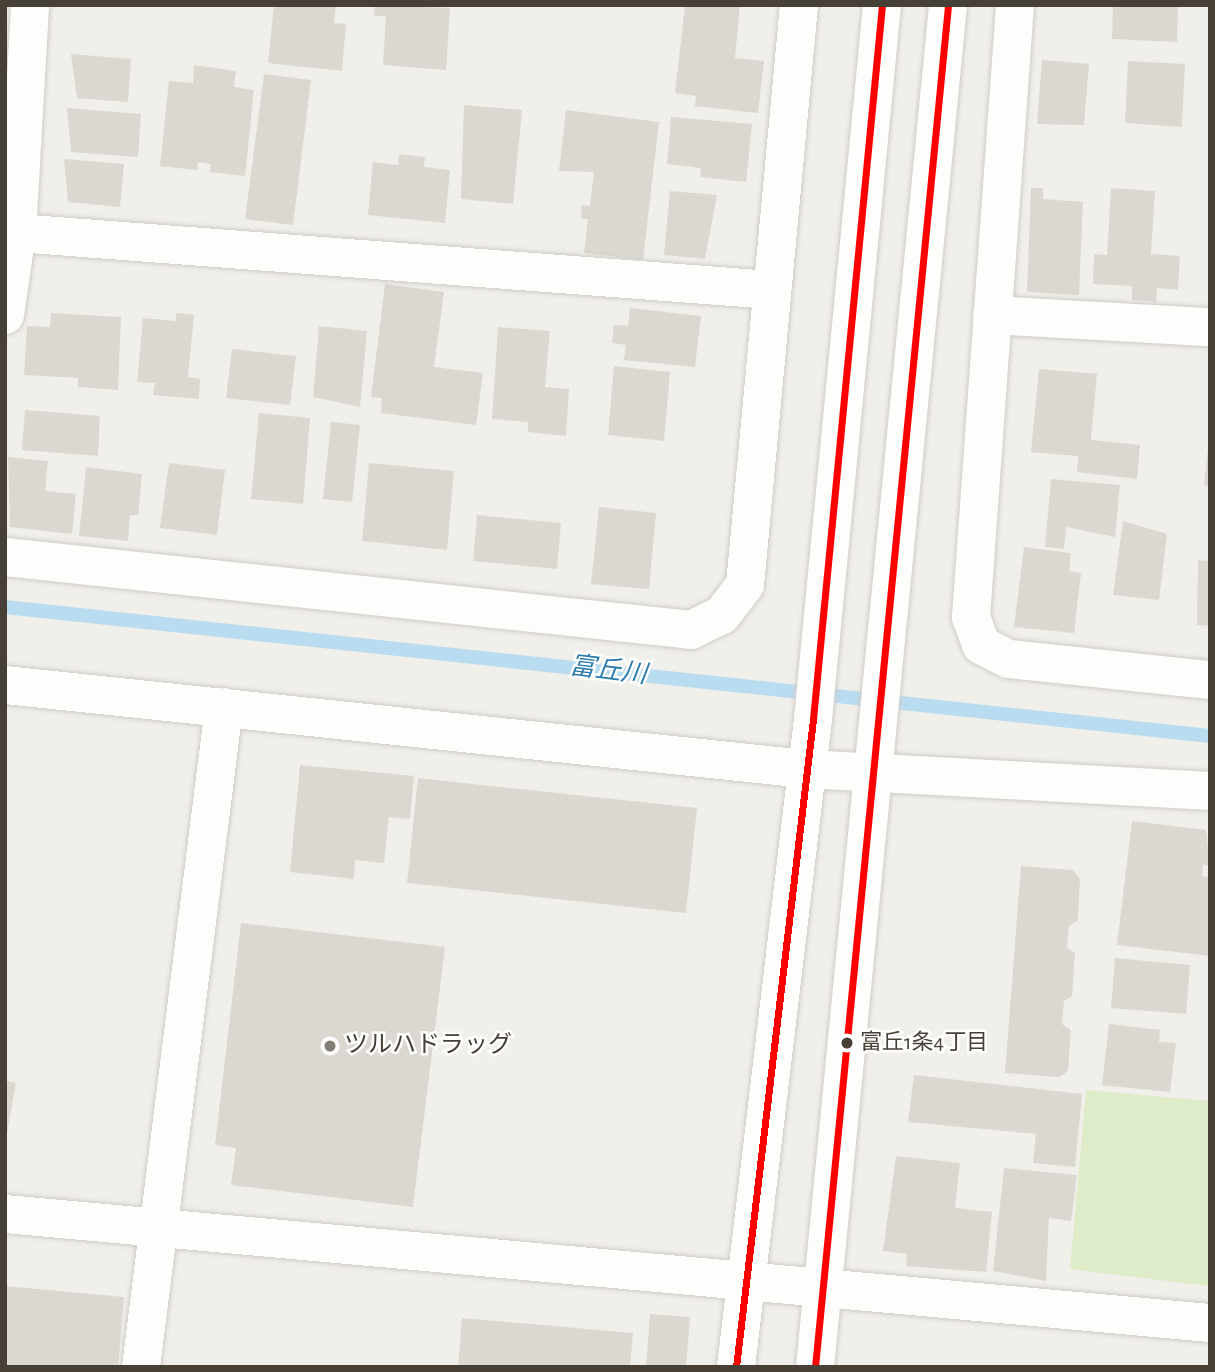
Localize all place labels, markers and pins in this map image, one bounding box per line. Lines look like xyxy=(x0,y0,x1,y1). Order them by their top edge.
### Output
place label: 富丘1条4丁目 xyxy=(860,1030,988,1056)
place label: ツルハドラッグ xyxy=(344,1032,512,1060)
marker: 富丘1条4丁目 xyxy=(840,1036,854,1050)
marker: ツルハドラッグ xyxy=(322,1038,338,1054)

